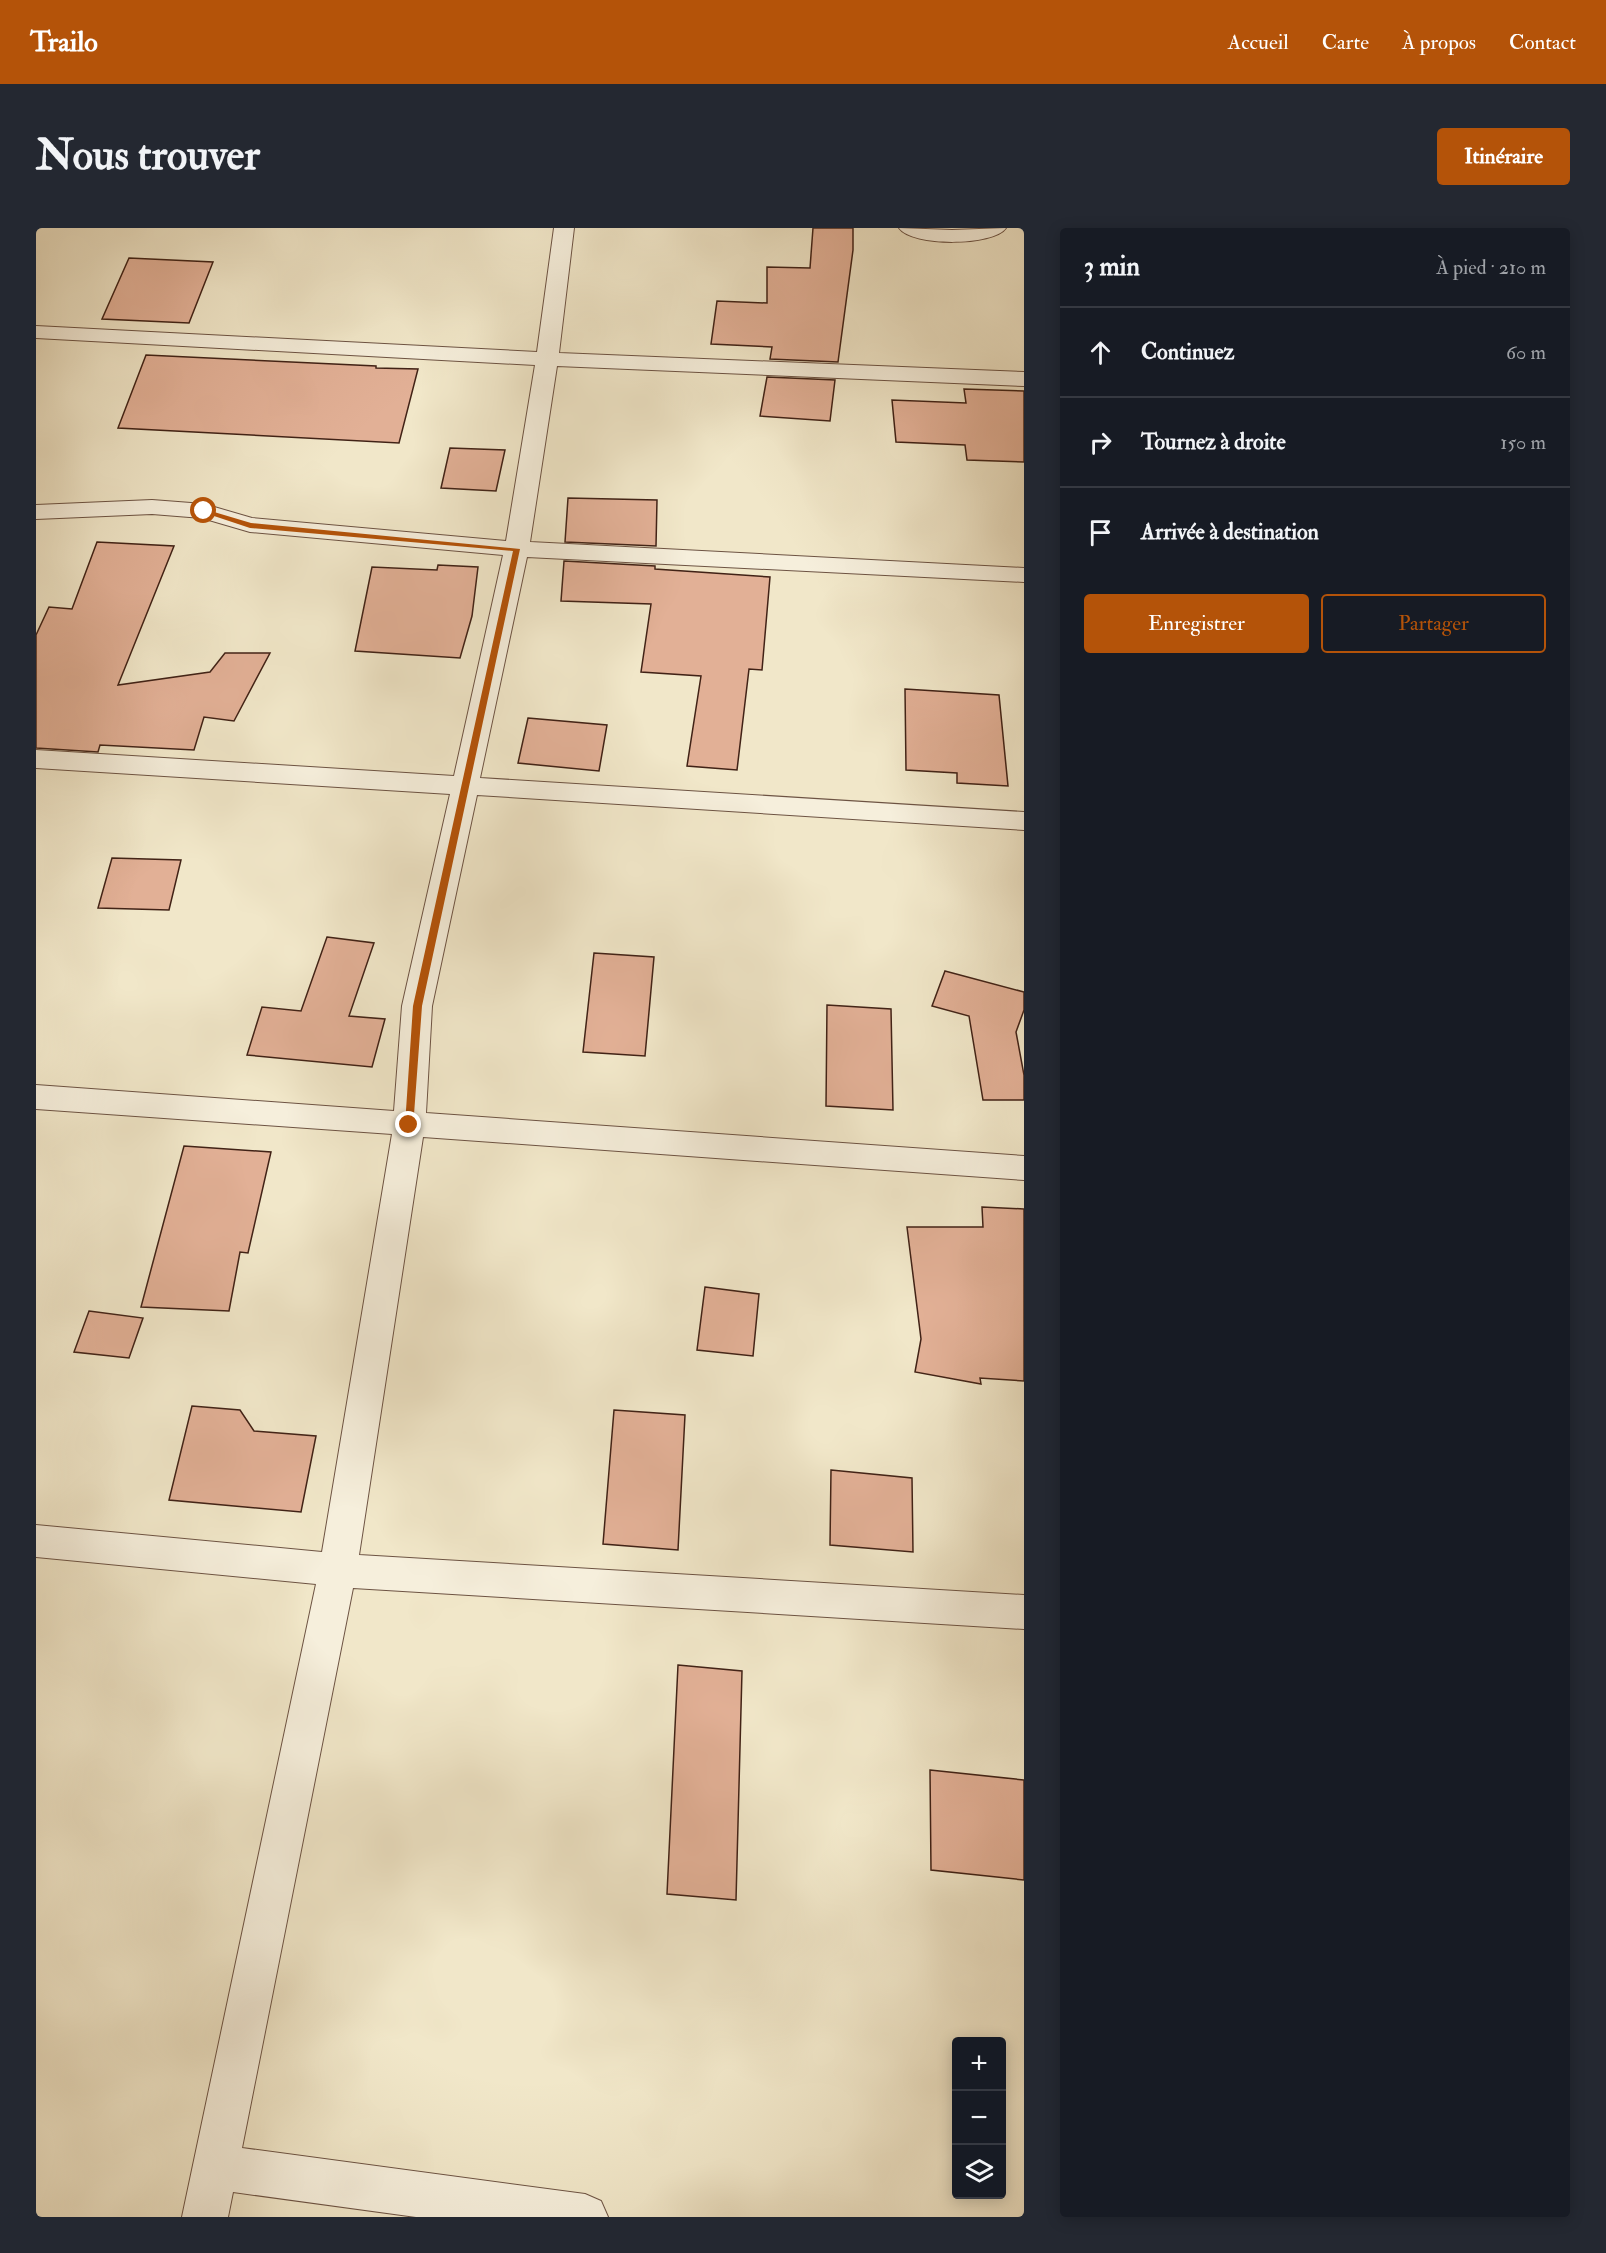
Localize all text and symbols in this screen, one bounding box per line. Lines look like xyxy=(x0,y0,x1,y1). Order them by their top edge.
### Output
text: Trailo xyxy=(30,25,98,60)
text: Accueil xyxy=(1228,29,1289,56)
text: Carte xyxy=(1322,29,1369,56)
text: À propos xyxy=(1402,29,1476,56)
text: Contact xyxy=(1509,29,1576,56)
button: Itinéraire xyxy=(1437,128,1570,185)
text: Nous trouver xyxy=(36,130,260,182)
text: 3 min xyxy=(1084,251,1140,283)
text: À pied · 210 m xyxy=(1436,255,1546,280)
icon: ahead xyxy=(1084,336,1117,369)
text: Continuez xyxy=(1141,338,1234,366)
text: 60 m xyxy=(1506,340,1546,365)
icon: right xyxy=(1084,426,1117,459)
text: Tournez à droite xyxy=(1141,428,1286,456)
text: 150 m xyxy=(1500,430,1546,455)
route start xyxy=(190,497,216,523)
icon: arrive xyxy=(1084,516,1117,549)
text: Arrivée à destination xyxy=(1141,518,1319,546)
button: Enregistrer xyxy=(1084,594,1309,653)
button: Partager xyxy=(1321,594,1546,653)
route end xyxy=(395,1111,421,1137)
map controls xyxy=(952,2037,1006,2199)
button: + xyxy=(952,2037,1006,2091)
button: − xyxy=(952,2091,1006,2145)
button: layers xyxy=(952,2145,1006,2199)

